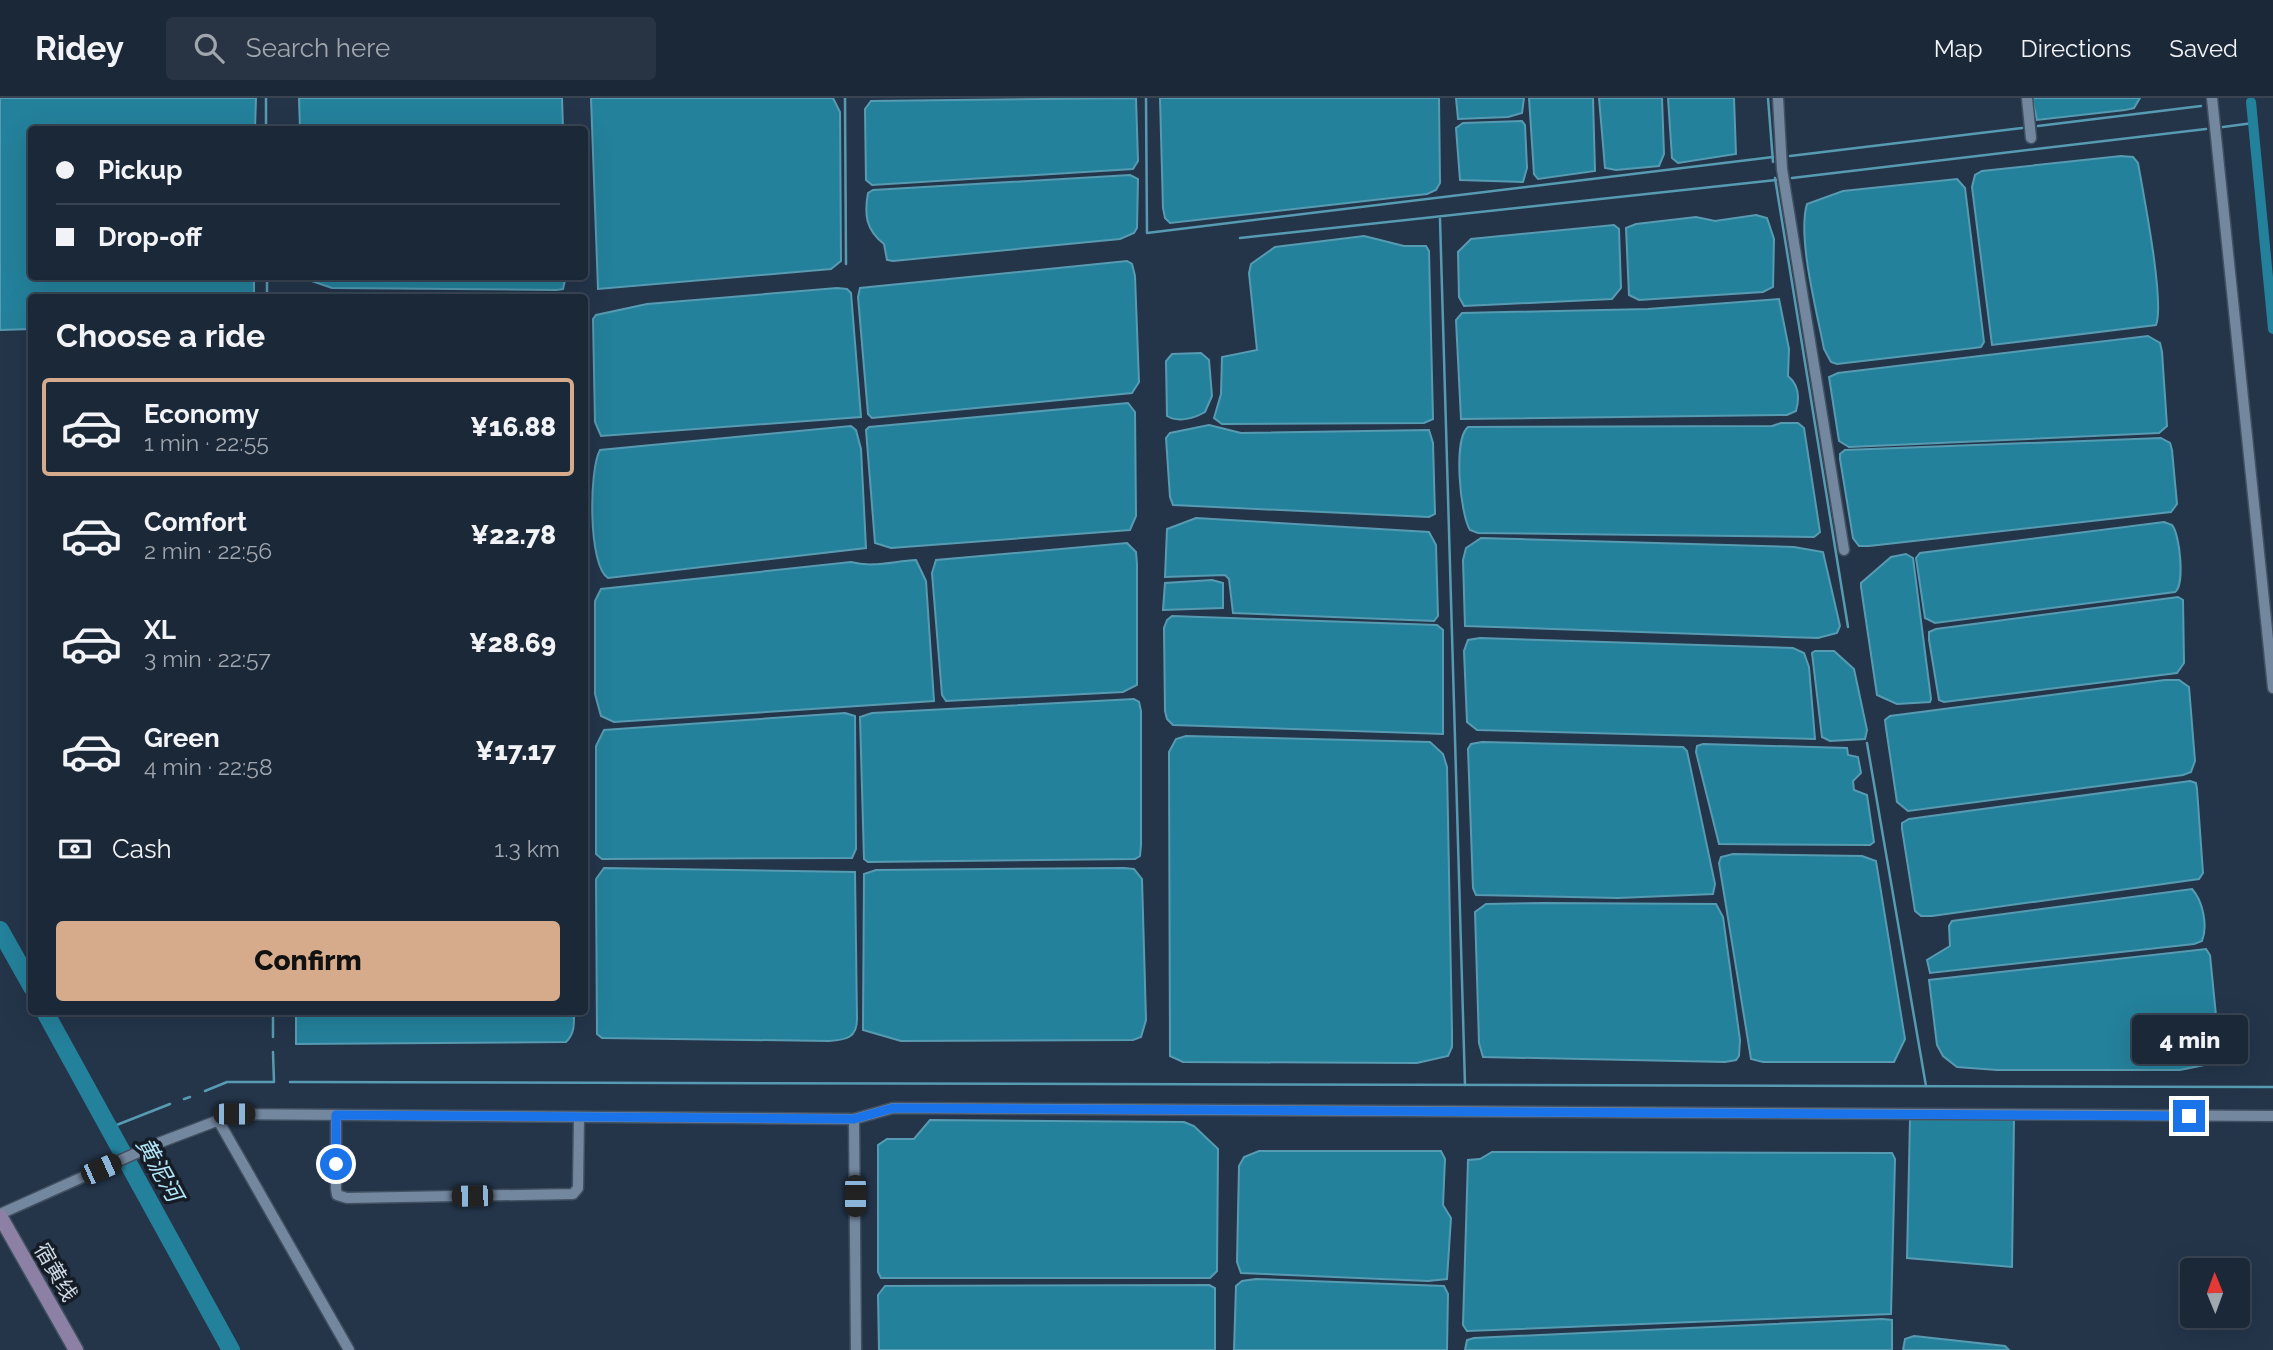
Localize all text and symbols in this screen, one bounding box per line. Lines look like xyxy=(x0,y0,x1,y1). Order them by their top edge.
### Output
search box xyxy=(166,17,656,80)
text: Ridey xyxy=(35,29,124,68)
icon: search xyxy=(190,29,228,67)
text: Search here xyxy=(246,33,390,63)
text: Map xyxy=(1934,34,1983,63)
text: Directions xyxy=(2021,34,2131,63)
text: Saved xyxy=(2169,34,2238,63)
text: Pickup xyxy=(98,155,183,185)
text: Drop-off xyxy=(98,222,202,252)
text: Choose a ride xyxy=(56,317,265,354)
icon: car xyxy=(60,396,123,459)
text: Economy xyxy=(144,399,259,429)
text: ¥16.88 xyxy=(470,412,556,442)
text: 1 min · 22:55 xyxy=(144,429,269,456)
icon: car xyxy=(60,504,123,567)
text: Comfort xyxy=(144,507,247,537)
text: ¥22.78 xyxy=(470,520,556,550)
text: 2 min · 22:56 xyxy=(144,537,272,564)
icon: car xyxy=(60,612,123,675)
text: XL xyxy=(144,615,176,645)
text: ¥28.69 xyxy=(469,628,556,658)
text: 3 min · 22:57 xyxy=(144,645,271,672)
icon: car xyxy=(60,720,123,783)
text: Green xyxy=(144,723,220,753)
text: ¥17.17 xyxy=(475,736,556,766)
text: 4 min · 22:58 xyxy=(144,753,273,780)
icon: cash xyxy=(56,830,94,868)
text: Cash xyxy=(112,834,172,864)
text: 1.3 km xyxy=(494,835,560,862)
button: Confirm xyxy=(56,921,560,1001)
callout: 4 min xyxy=(2131,1014,2247,1063)
text: 4 min xyxy=(2160,1026,2220,1053)
route end xyxy=(2173,1100,2205,1132)
car xyxy=(214,1104,256,1125)
water label: 黄泥河 xyxy=(131,1132,190,1209)
route start xyxy=(320,1148,352,1180)
car xyxy=(78,1151,125,1187)
car xyxy=(845,1175,866,1217)
car xyxy=(451,1185,494,1207)
street label: 宿黄线 xyxy=(29,1238,83,1306)
north arrow xyxy=(2180,1258,2250,1328)
map controls xyxy=(2180,1258,2250,1328)

